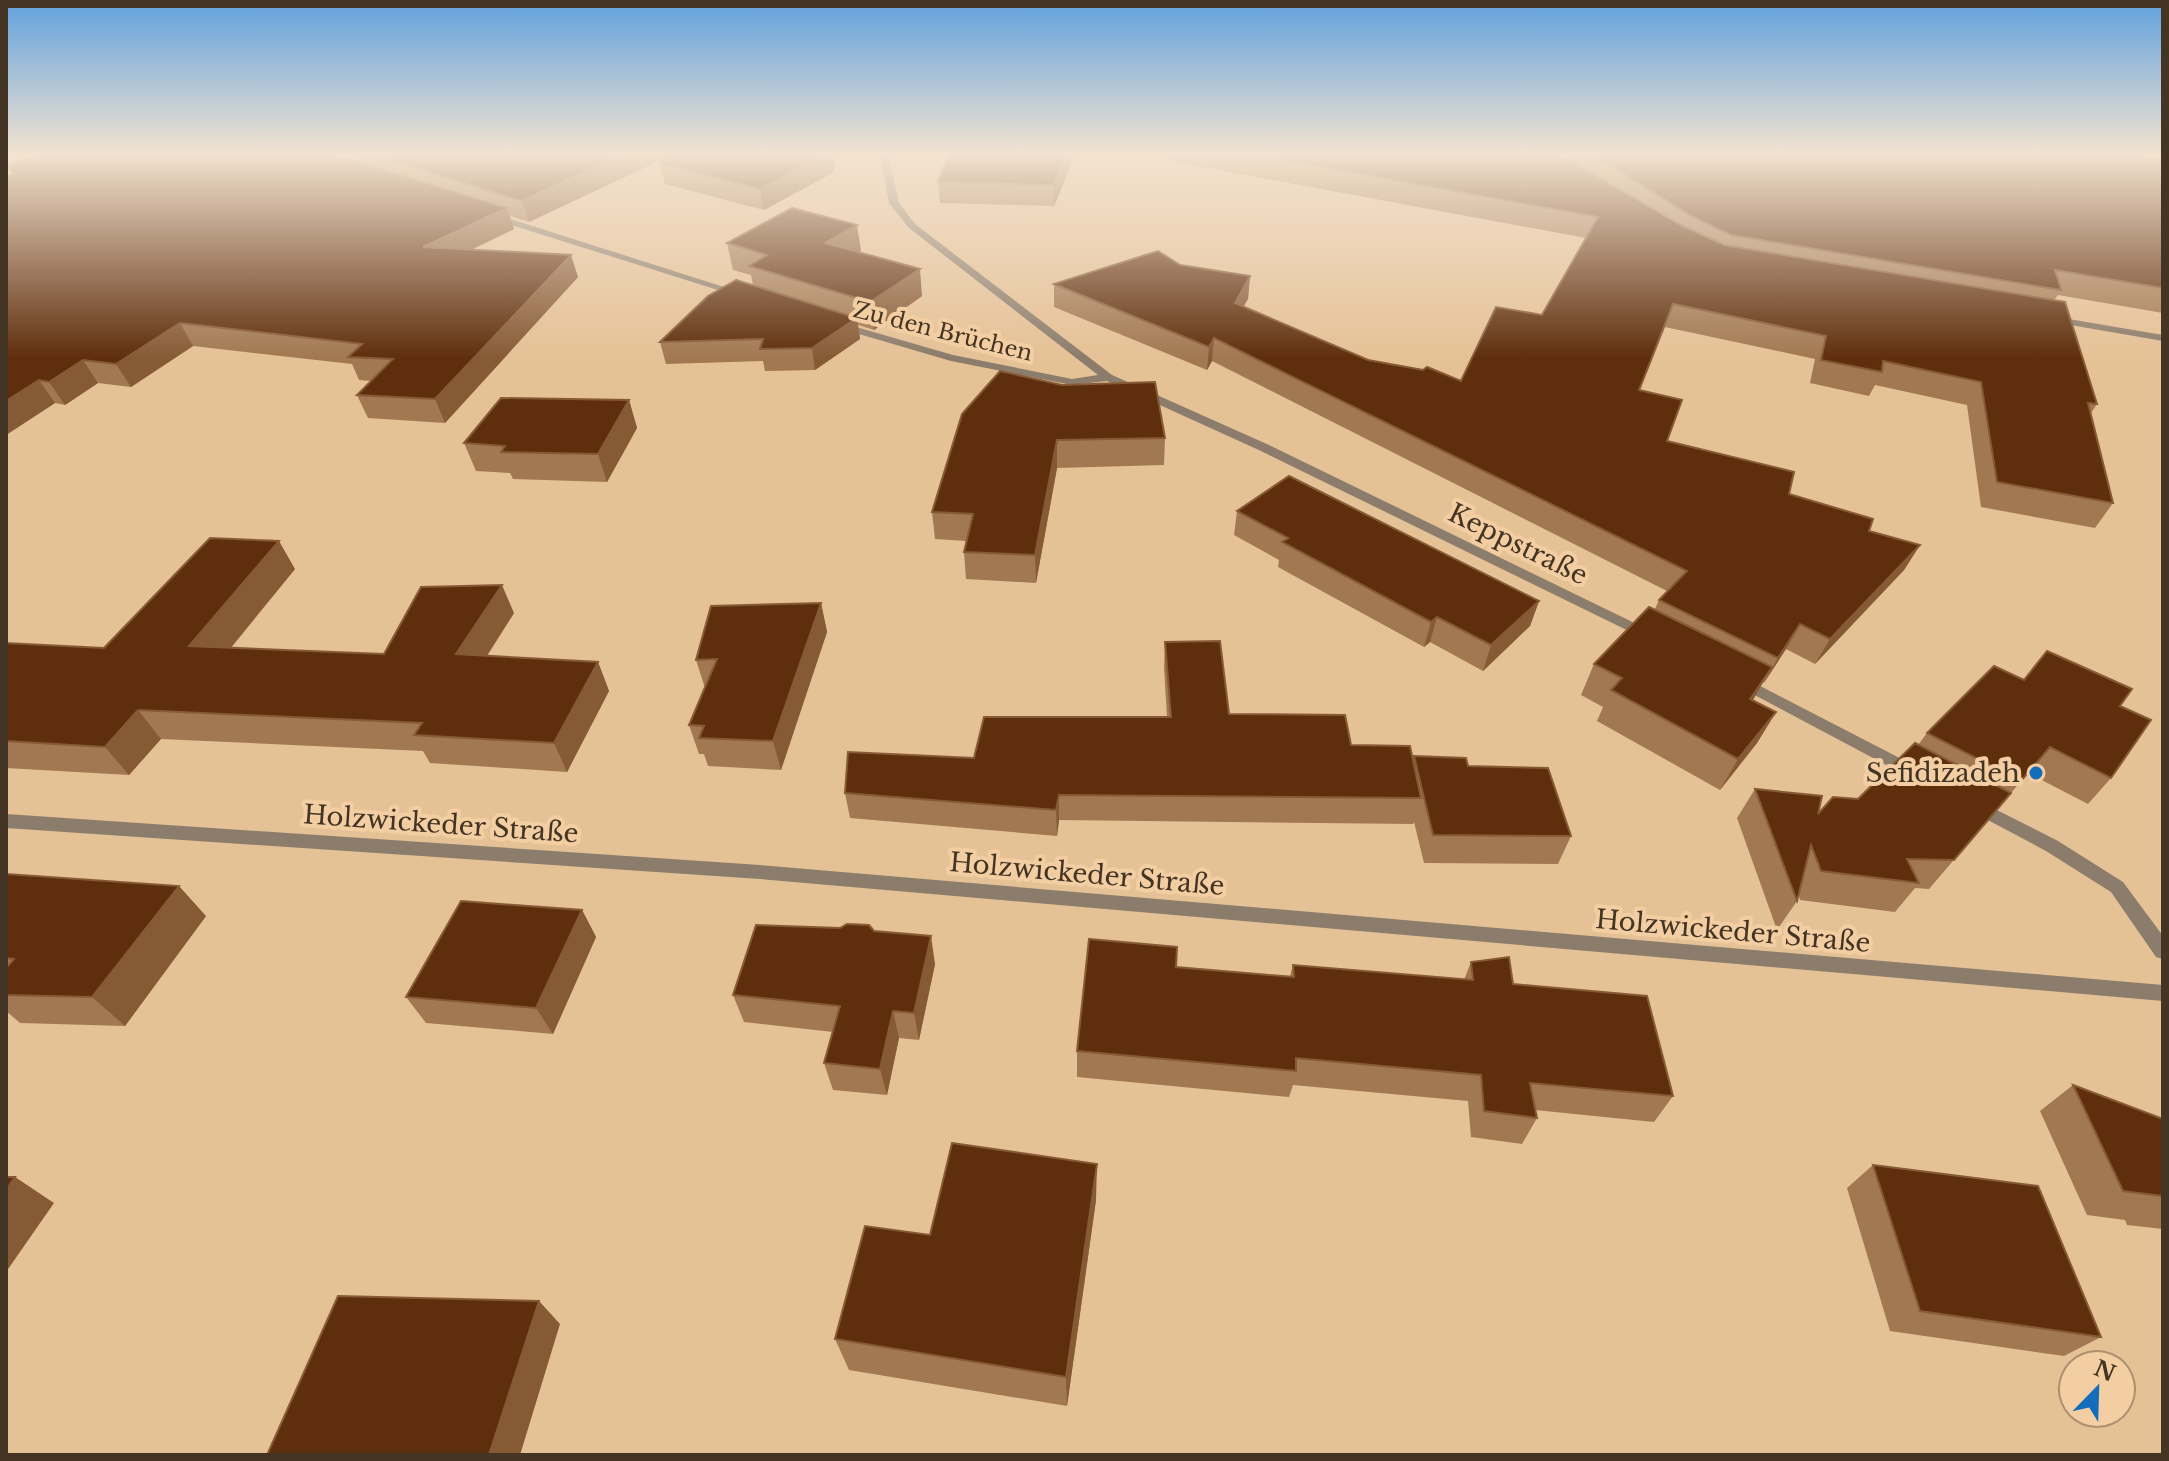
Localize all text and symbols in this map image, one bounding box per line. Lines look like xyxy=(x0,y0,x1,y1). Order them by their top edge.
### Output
street label: Zu den Brüchen xyxy=(851,296,1035,367)
street label: Keppstraße xyxy=(1443,497,1593,591)
place label: Sefidizadeh xyxy=(1866,757,2020,789)
marker: Sefidizadeh xyxy=(2027,764,2045,782)
street label: Holzwickeder Straße xyxy=(302,798,580,850)
street label: Holzwickeder Straße xyxy=(948,846,1226,902)
street label: Holzwickeder Straße xyxy=(1594,903,1872,959)
north arrow xyxy=(2057,1349,2137,1429)
text: N xyxy=(2090,1355,2120,1388)

